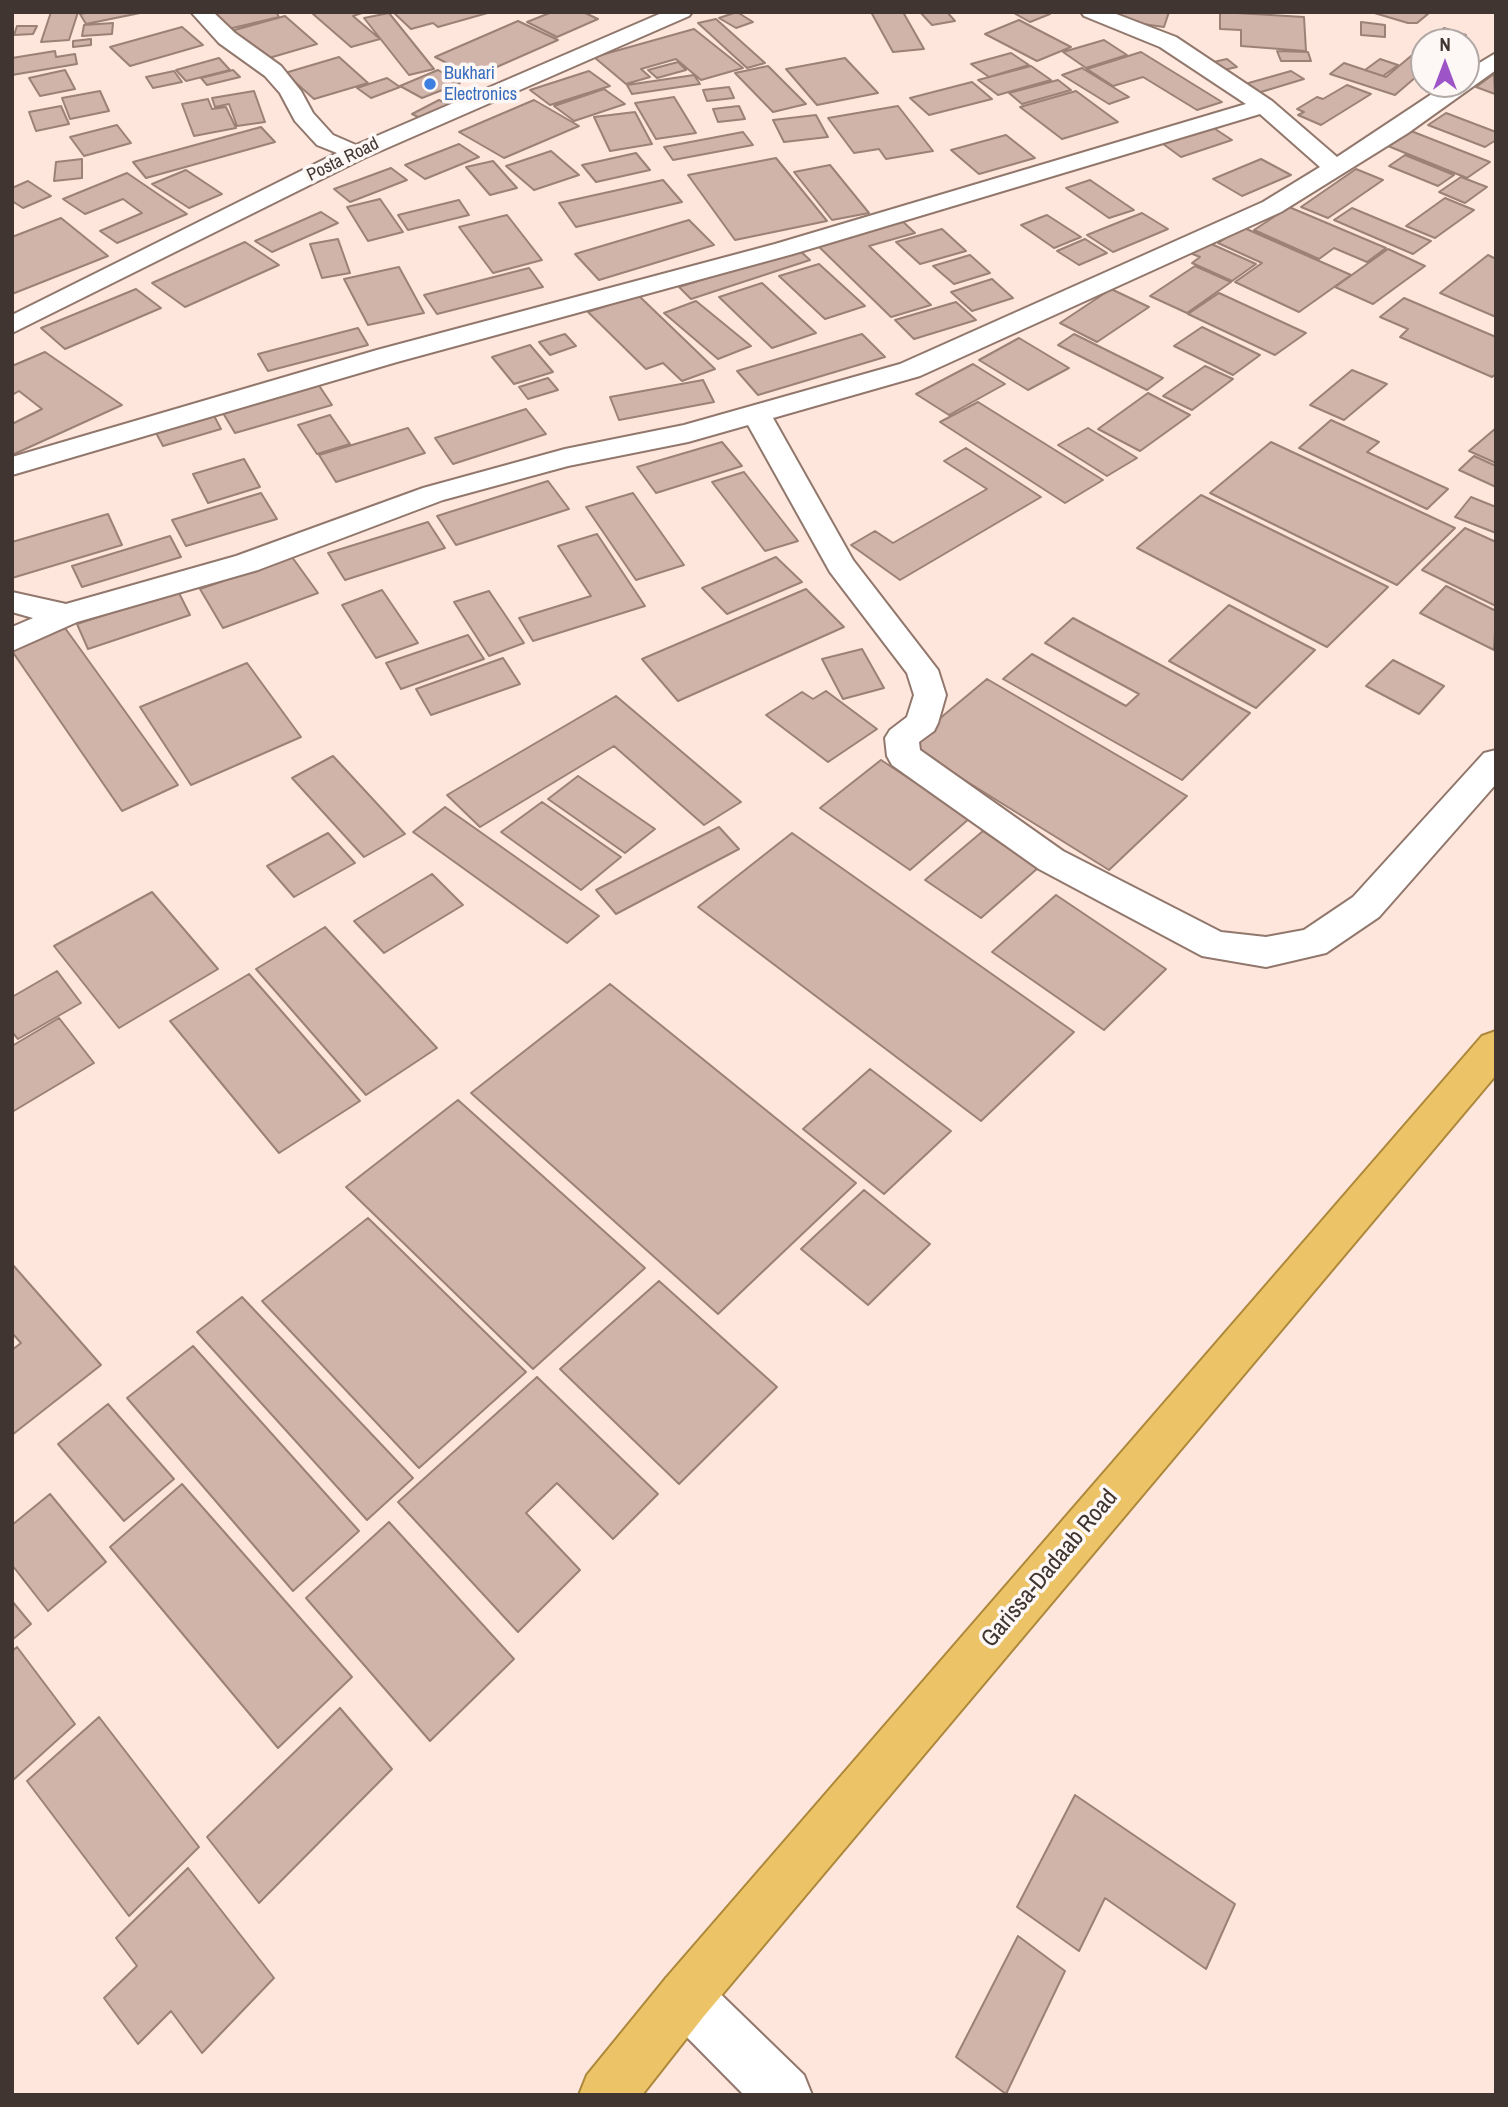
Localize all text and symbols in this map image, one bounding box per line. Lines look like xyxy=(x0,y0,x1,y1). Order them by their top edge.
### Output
north arrow xyxy=(1410,28,1480,98)
text: N xyxy=(1439,31,1451,57)
place label: Bukhari Electronics xyxy=(444,63,517,106)
marker: Bukhari Electronics xyxy=(422,76,438,92)
street label: Posta Road xyxy=(304,133,382,187)
street label: Garissa-Dadaab Road xyxy=(976,1484,1124,1654)

